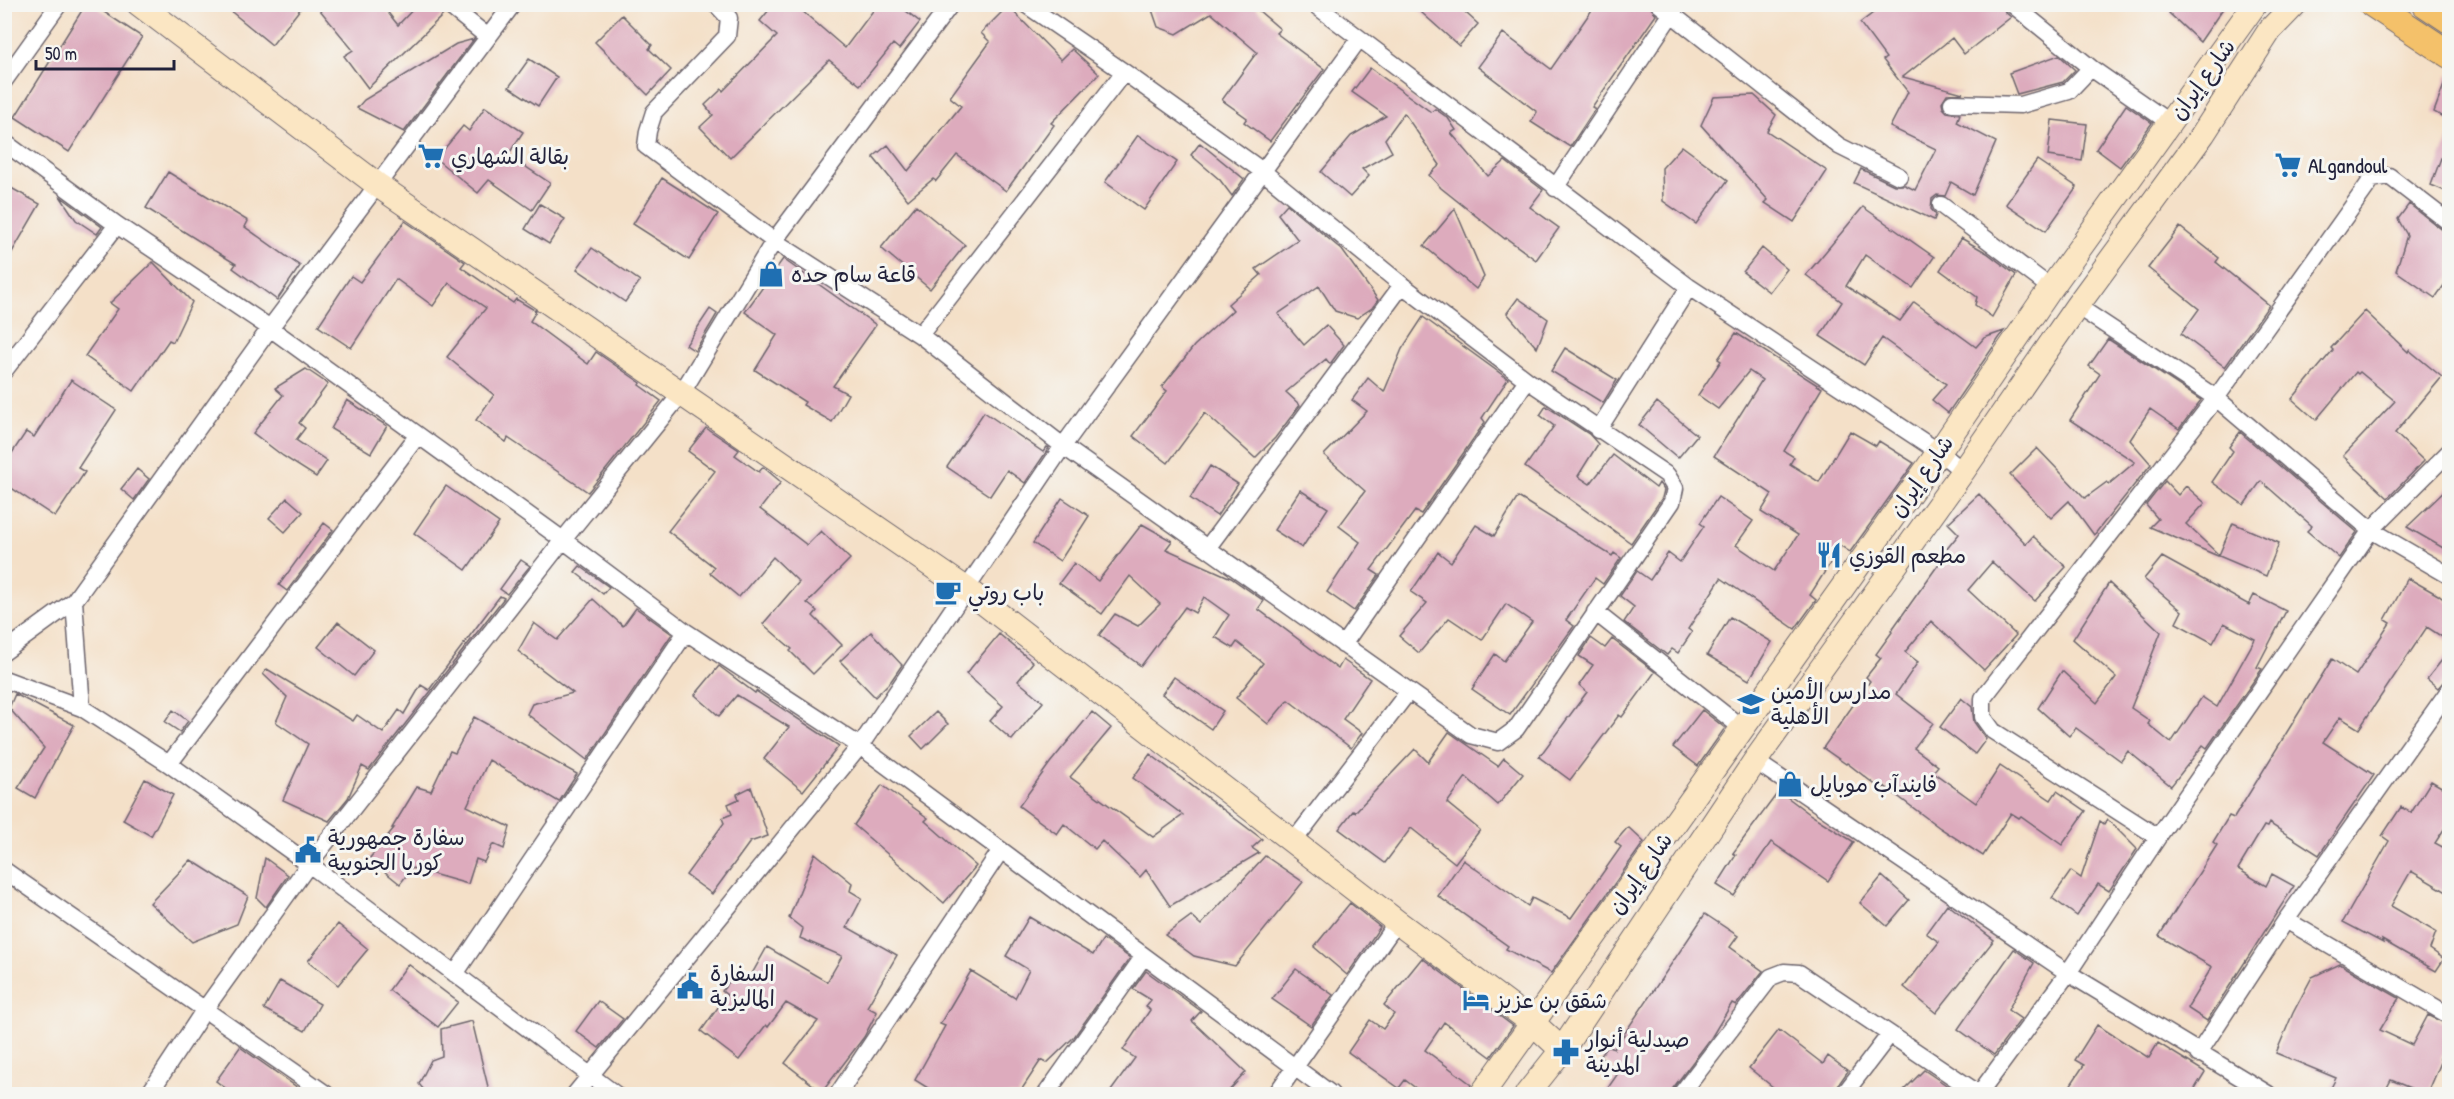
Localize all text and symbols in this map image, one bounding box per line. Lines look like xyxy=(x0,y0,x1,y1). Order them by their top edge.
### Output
street label: شارع إيران xyxy=(2162,32,2242,126)
scale bar xyxy=(36,33,174,71)
text: 50 m xyxy=(45,41,77,66)
supermarket icon: بقالة الشهاري xyxy=(416,141,446,171)
place label: بقالة الشهاري xyxy=(451,141,569,173)
supermarket icon: ALgandoul xyxy=(2273,150,2303,180)
place label: ALgandoul xyxy=(2308,150,2388,180)
shop icon: قاعة سام حده xyxy=(756,259,786,289)
place label: قاعة سام حده xyxy=(791,259,916,291)
street label: شارع إيران xyxy=(1882,429,1961,523)
restaurant icon: مطعم القوزي xyxy=(1814,540,1844,570)
place label: مطعم القوزي xyxy=(1849,540,1966,572)
cafe icon: باب روتي xyxy=(933,577,963,607)
place label: باب روتي xyxy=(968,577,1045,612)
place label: مدارس الأمين الأهلية xyxy=(1771,676,1891,731)
school or university icon: مدارس الأمين الأهلية xyxy=(1736,689,1766,719)
shop icon: فايندآب موبايل xyxy=(1775,769,1805,799)
place label: فايندآب موبايل xyxy=(1810,769,1937,799)
place label: سفارة جمهورية كوريا الجنوبية xyxy=(328,822,465,877)
street label: شارع إيران xyxy=(1601,826,1680,920)
public building icon: سفارة جمهورية كوريا الجنوبية xyxy=(293,835,323,865)
place label: السفارة الماليزية xyxy=(710,958,775,1013)
public building icon: السفارة الماليزية xyxy=(675,971,705,1001)
hotel icon: شقق بن عزيز xyxy=(1461,985,1491,1015)
place label: شقق بن عزيز xyxy=(1494,985,1607,1015)
place label: صيدلية أنوار المدينة xyxy=(1584,1024,1690,1079)
pharmacy icon: صيدلية أنوار المدينة xyxy=(1551,1037,1581,1067)

